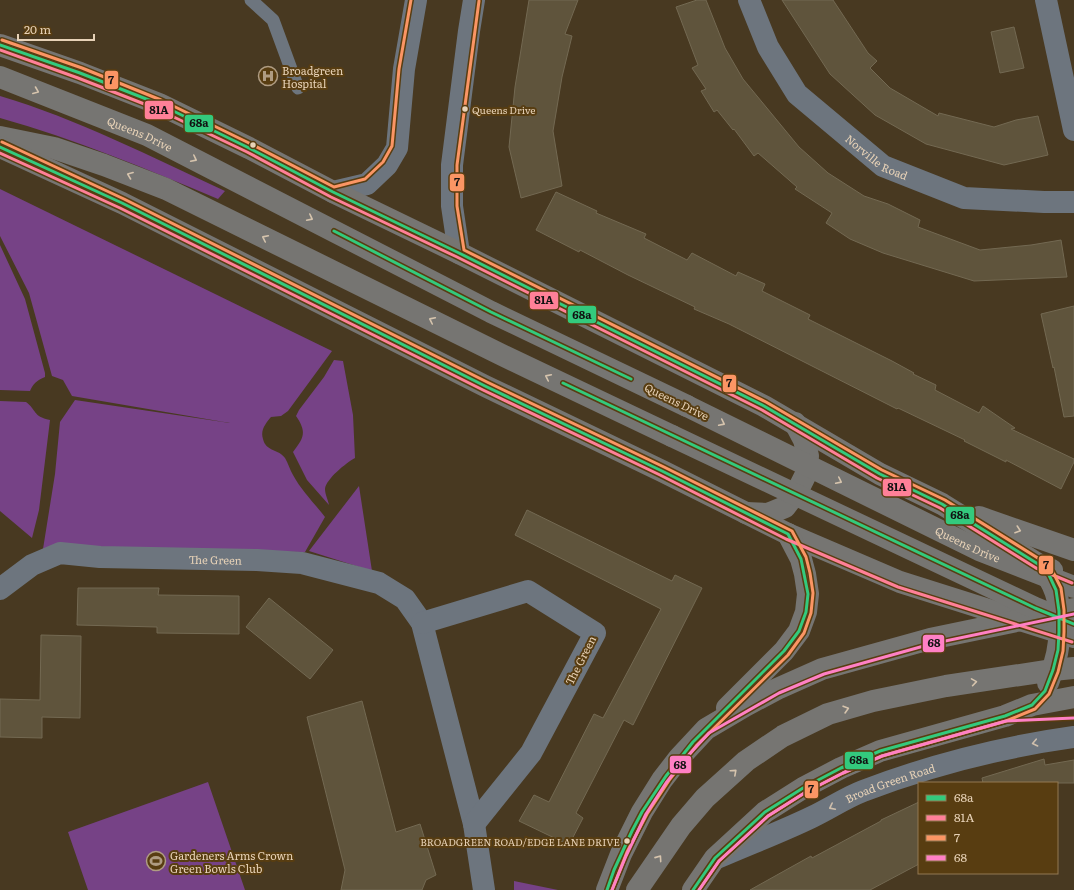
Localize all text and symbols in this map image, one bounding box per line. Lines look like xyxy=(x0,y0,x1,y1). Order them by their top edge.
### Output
scale bar xyxy=(18,16,94,42)
text: 20 m xyxy=(24,20,51,38)
place label: Broadgreen Hospital xyxy=(282,62,343,91)
hospital icon: Broadgreen Hospital xyxy=(257,65,279,87)
line badge: 7 xyxy=(104,70,119,90)
text: 7 xyxy=(108,71,114,87)
one-way arrow xyxy=(33,87,40,95)
line badge: 81A xyxy=(144,100,174,120)
text: 81A xyxy=(149,101,169,117)
place label: Queens Drive xyxy=(472,102,536,117)
marker: Queens Drive xyxy=(460,104,470,114)
street label: Queens Drive xyxy=(105,112,176,155)
line badge: 68a xyxy=(184,114,214,133)
text: 68a xyxy=(189,114,209,130)
street label: Norville Road xyxy=(842,130,910,183)
unlabelled marker xyxy=(248,140,258,150)
one-way arrow xyxy=(190,154,197,162)
one-way arrow xyxy=(126,172,133,180)
line badge: 7 xyxy=(449,173,465,192)
text: 7 xyxy=(454,173,460,189)
one-way arrow xyxy=(306,214,313,221)
one-way arrow xyxy=(261,235,269,243)
line badge: 81A xyxy=(529,291,559,310)
text: 81A xyxy=(534,291,554,307)
line badge: 68a xyxy=(567,305,597,324)
text: 68a xyxy=(572,306,592,322)
one-way arrow xyxy=(428,317,436,325)
one-way arrow xyxy=(545,374,553,382)
line badge: 7 xyxy=(722,374,737,393)
text: 7 xyxy=(726,374,732,390)
street label: Queens Drive xyxy=(642,378,712,424)
one-way arrow xyxy=(718,418,725,426)
one-way arrow xyxy=(834,476,842,484)
line badge: 81A xyxy=(882,478,912,497)
text: 81A xyxy=(887,478,907,494)
line badge: 68a xyxy=(945,506,975,525)
text: 68a xyxy=(950,506,970,522)
street label: Queens Drive xyxy=(933,522,1003,566)
one-way arrow xyxy=(1015,526,1022,534)
street label: The Green xyxy=(188,551,242,568)
line badge: 7 xyxy=(1038,555,1054,575)
text: 7 xyxy=(1043,556,1049,572)
street label: The Green xyxy=(561,633,599,687)
line badge: 68 xyxy=(922,634,945,653)
text: 68 xyxy=(928,634,941,650)
one-way arrow xyxy=(970,678,977,687)
one-way arrow xyxy=(843,705,850,714)
one-way arrow xyxy=(1032,738,1039,747)
line badge: 68a xyxy=(844,751,874,770)
text: 68a xyxy=(849,751,869,767)
line badge: 68 xyxy=(669,755,692,774)
text: 68 xyxy=(674,756,687,772)
street label: Broad Green Road xyxy=(842,759,937,806)
one-way arrow xyxy=(729,769,737,777)
line badge: 7 xyxy=(804,780,819,799)
text: 7 xyxy=(808,780,814,796)
legend xyxy=(918,782,1058,874)
text: 68a xyxy=(954,788,974,806)
one-way arrow xyxy=(829,802,836,810)
text: 81A xyxy=(954,808,974,826)
text: 7 xyxy=(954,828,960,846)
place label: BROADGREEN ROAD/EDGE LANE DRIVE xyxy=(420,834,620,849)
marker: BROADGREEN ROAD/EDGE LANE DRIVE xyxy=(622,836,632,846)
place label: Gardeners Arms Crown Green Bowls Club xyxy=(170,847,293,876)
text: 68 xyxy=(954,848,967,866)
sports icon: Gardeners Arms Crown Green Bowls Club xyxy=(145,850,167,872)
one-way arrow xyxy=(654,855,662,862)

